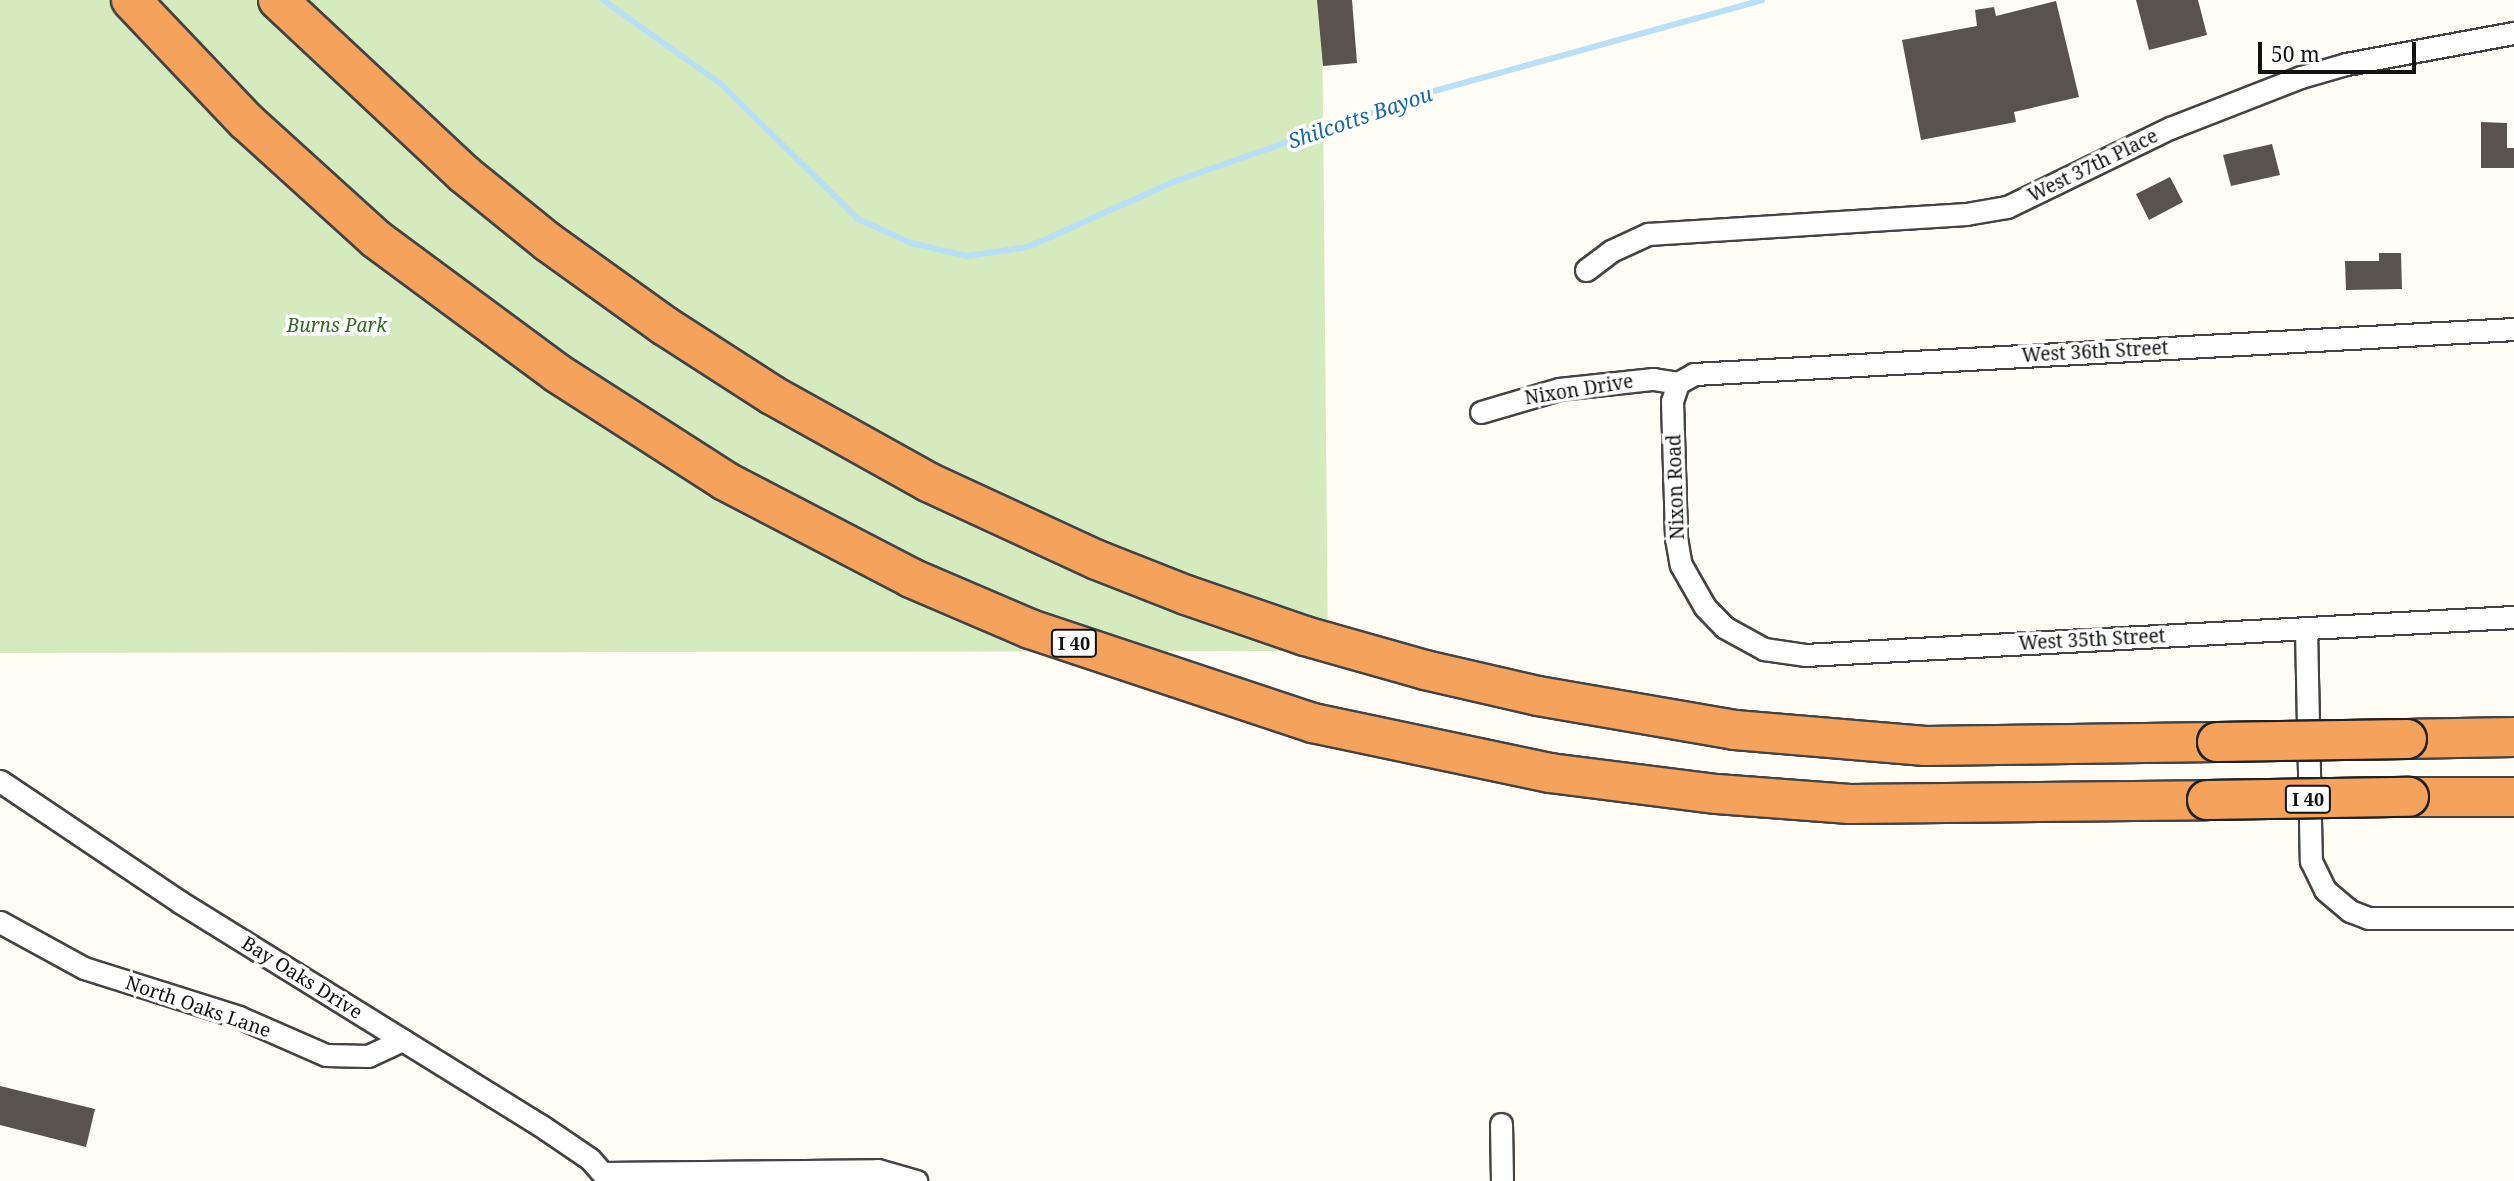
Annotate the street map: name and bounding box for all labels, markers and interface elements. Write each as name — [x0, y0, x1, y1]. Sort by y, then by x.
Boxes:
scale bar — [2262, 28, 2420, 72]
text: 50 m — [2271, 40, 2320, 68]
water label: Shilcotts Bayou — [1285, 81, 1435, 153]
street label: West 37th Place — [2024, 125, 2162, 207]
park label: Burns Park — [287, 315, 387, 337]
street label: West 36th Street — [2021, 337, 2169, 367]
street label: Nixon Drive — [1523, 370, 1635, 410]
street label: Nixon Road — [1663, 434, 1689, 540]
street label: West 35th Street — [2018, 625, 2166, 655]
road number: I 40 — [1050, 628, 1098, 658]
road number: I 40 — [2284, 784, 2332, 814]
street label: Bay Oaks Drive — [238, 932, 366, 1024]
street label: North Oaks Lane — [122, 971, 274, 1043]

